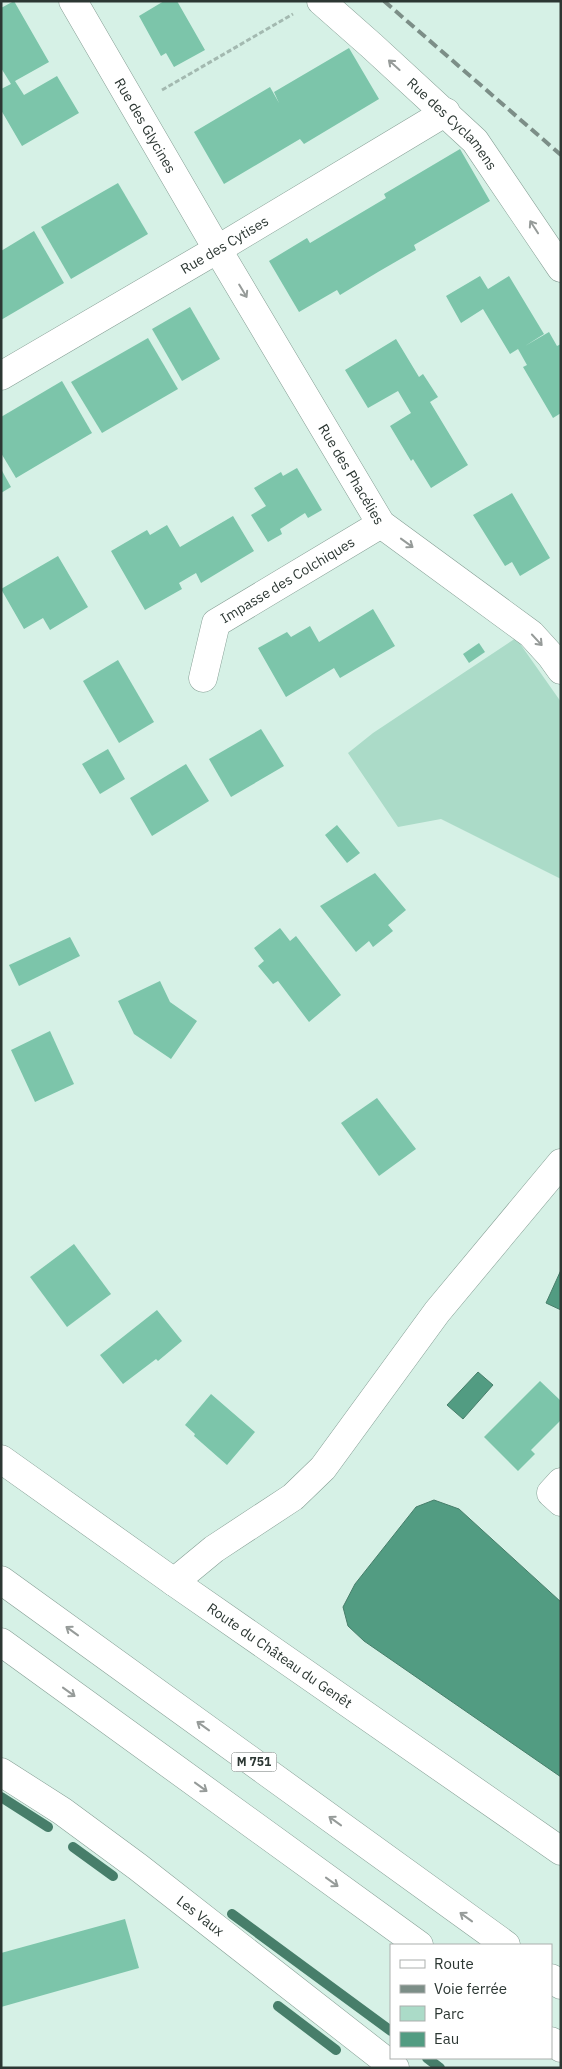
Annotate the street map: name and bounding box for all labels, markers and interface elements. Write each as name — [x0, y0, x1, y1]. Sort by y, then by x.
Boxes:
one-way arrow — [388, 60, 401, 71]
street label: Rue des Cyclamens — [403, 74, 501, 174]
street label: Rue des Glycines — [111, 75, 180, 177]
street label: Rue des Cytises — [177, 212, 272, 278]
one-way arrow — [529, 220, 540, 234]
one-way arrow — [238, 284, 248, 298]
street label: Rue des Phacélies — [314, 420, 388, 528]
street label: Impasse des Colchiques — [217, 533, 358, 627]
one-way arrow — [400, 537, 413, 548]
one-way arrow — [531, 634, 543, 647]
street label: Route du Château du Genêt — [204, 1599, 356, 1712]
one-way arrow — [65, 1626, 79, 1636]
one-way arrow — [62, 1686, 75, 1697]
one-way arrow — [196, 1721, 210, 1731]
road number: M 751 — [232, 1752, 276, 1771]
one-way arrow — [193, 1782, 207, 1792]
one-way arrow — [328, 1816, 342, 1826]
one-way arrow — [325, 1877, 339, 1887]
street label: Les Vaux — [173, 1892, 228, 1940]
one-way arrow — [460, 1912, 474, 1922]
legend — [390, 1944, 552, 2059]
text: Route — [434, 1954, 474, 1973]
text: Voie ferrée — [434, 1979, 507, 1998]
text: Parc — [434, 2004, 464, 2023]
text: Eau — [434, 2029, 459, 2048]

